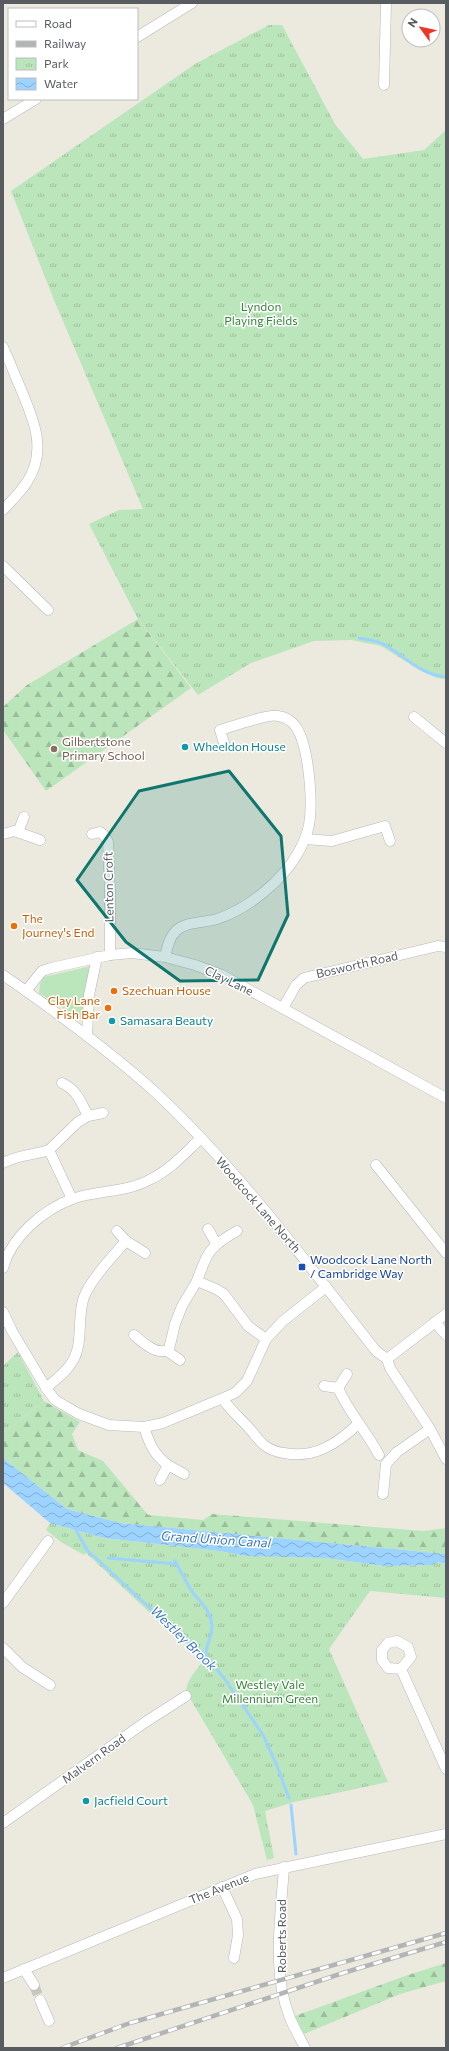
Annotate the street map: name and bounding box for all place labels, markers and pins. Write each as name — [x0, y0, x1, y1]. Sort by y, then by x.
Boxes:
place label: Gilbertstone Primary School — [62, 734, 145, 762]
place label: Wheeldon House — [193, 739, 286, 753]
marker: Wheeldon House — [180, 742, 190, 752]
marker: Gilbertstone Primary School — [49, 744, 59, 754]
place label: The Journey's End — [22, 911, 95, 940]
marker: The Journey's End — [9, 921, 19, 931]
place label: Szechuan House — [122, 983, 211, 997]
marker: Szechuan House — [109, 986, 119, 996]
place label: Clay Lane Fish Bar — [48, 993, 100, 1021]
marker: Clay Lane Fish Bar — [103, 1003, 113, 1013]
place label: Samasara Beauty — [120, 1013, 213, 1027]
marker: Samasara Beauty — [107, 1016, 117, 1026]
place label: Woodcock Lane North / Cambridge Way — [310, 1252, 432, 1280]
marker: Woodcock Lane North / Cambridge Way — [297, 1262, 307, 1272]
place label: Jacfield Court — [94, 1793, 168, 1808]
marker: Jacfield Court — [81, 1796, 91, 1806]

